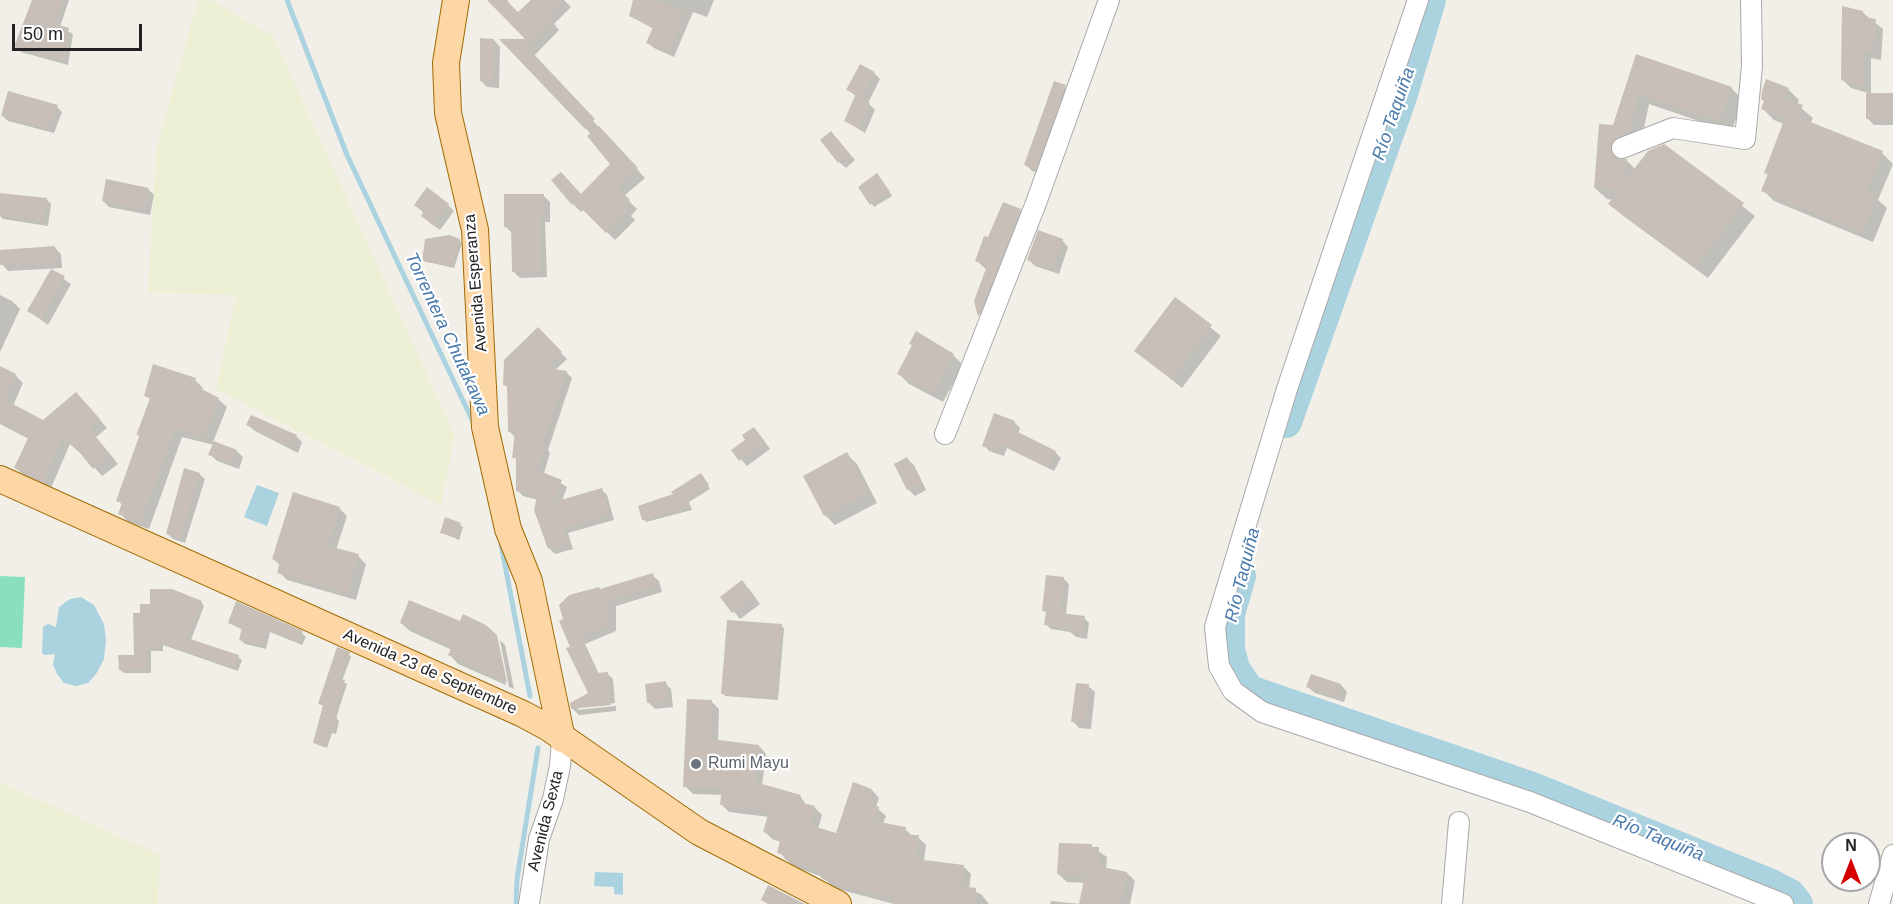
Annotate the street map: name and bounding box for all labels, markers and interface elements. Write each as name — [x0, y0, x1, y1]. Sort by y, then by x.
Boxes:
scale bar — [15, 12, 146, 50]
text: 50 m — [23, 24, 63, 44]
water label: Río Taquiña — [1368, 65, 1420, 163]
street label: Avenida Esperanza — [460, 213, 492, 353]
water label: Torrentera Chutakawa — [400, 249, 494, 419]
water label: Río Taquiña — [1221, 526, 1265, 624]
street label: Avenida 23 de Septiembre — [340, 625, 520, 719]
place label: Rumi Mayu — [708, 754, 789, 774]
marker: Rumi Mayu — [689, 757, 703, 771]
street label: Avenida Sexta — [524, 769, 568, 873]
water label: Río Taquiña — [1609, 810, 1707, 866]
north arrow — [1821, 832, 1881, 892]
text: N — [1845, 837, 1857, 854]

